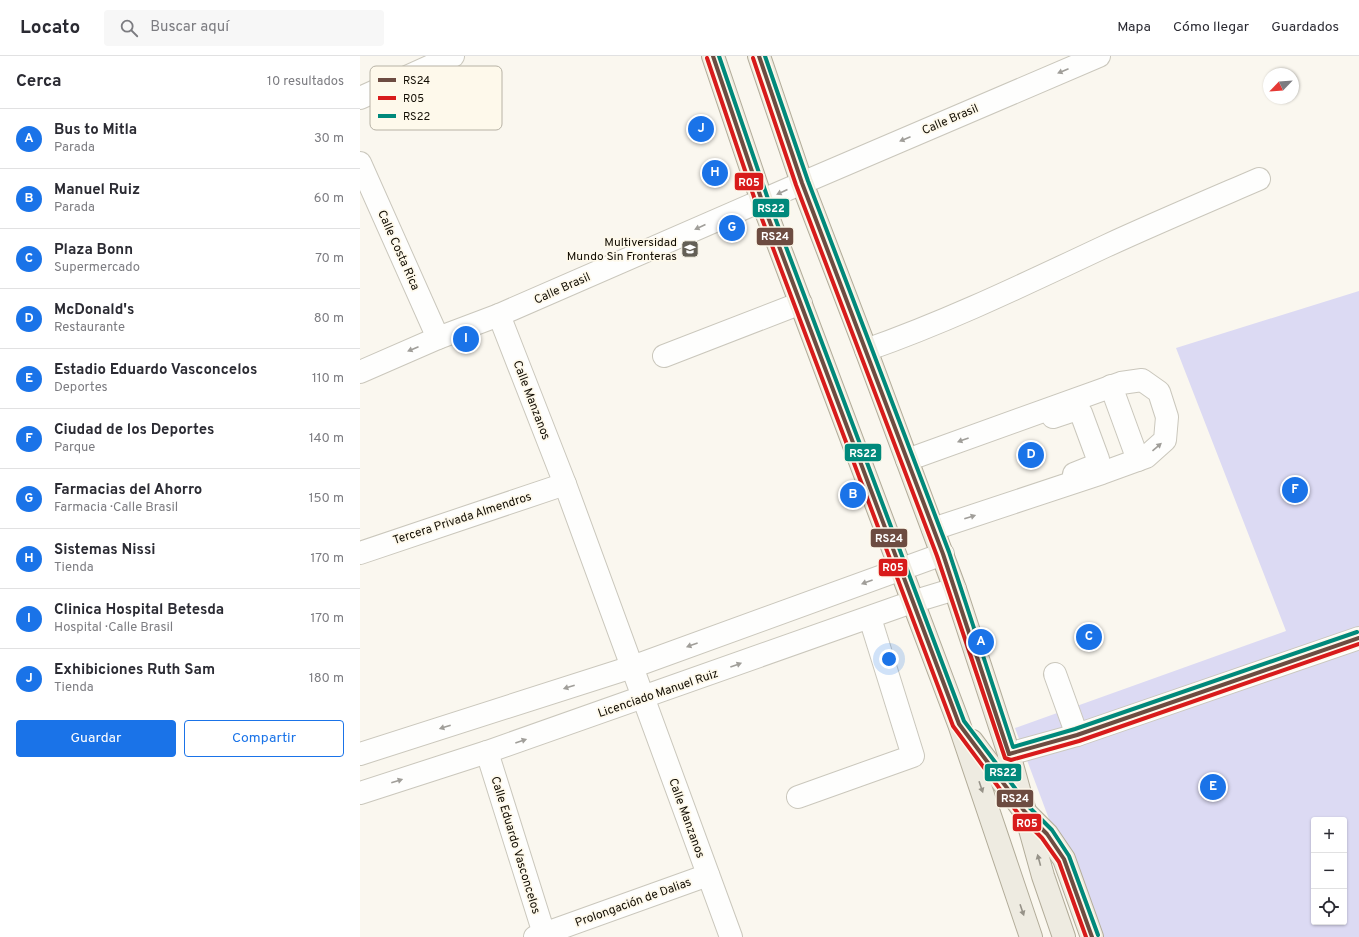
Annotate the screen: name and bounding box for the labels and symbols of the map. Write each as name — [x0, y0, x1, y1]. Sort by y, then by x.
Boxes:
legend — [370, 66, 502, 130]
one-way arrow — [1057, 68, 1069, 75]
north arrow — [1263, 68, 1299, 104]
text: RS24 — [403, 74, 430, 88]
text: R05 — [403, 92, 424, 106]
street label: Calle Brasil — [920, 101, 981, 139]
text: RS22 — [403, 110, 430, 124]
pin: J — [688, 114, 714, 144]
one-way arrow — [899, 136, 910, 142]
pin: H — [702, 158, 728, 188]
line badge: R05 — [734, 172, 764, 191]
text: R05 — [738, 176, 760, 190]
one-way arrow — [776, 189, 787, 195]
line badge: RS22 — [752, 198, 790, 218]
text: RS22 — [757, 202, 785, 216]
street label: Calle Costa Rica — [373, 208, 423, 293]
pin: G — [719, 213, 745, 243]
one-way arrow — [694, 225, 706, 231]
line badge: RS24 — [756, 227, 794, 246]
text: RS24 — [761, 230, 789, 244]
place label: Multiversidad Mundo Sin Fronteras — [567, 235, 677, 265]
school or university icon: Multiversidad Mundo Sin Fronteras — [680, 239, 700, 259]
street label: Calle Brasil — [532, 269, 593, 308]
pin: I — [453, 324, 479, 354]
one-way arrow — [407, 346, 419, 352]
street label: Calle Manzanos — [509, 358, 554, 442]
one-way arrow — [957, 437, 969, 443]
pin: D — [1018, 440, 1044, 470]
line badge: RS22 — [844, 443, 882, 462]
one-way arrow — [1152, 443, 1162, 452]
text: RS22 — [849, 447, 877, 461]
pin: F — [1282, 475, 1308, 505]
pin: B — [840, 480, 866, 510]
street label: Tercera Privada Almendros — [391, 489, 534, 549]
one-way arrow — [965, 513, 977, 519]
line badge: RS24 — [870, 528, 908, 548]
text: RS24 — [875, 532, 903, 546]
line badge: R05 — [878, 558, 908, 577]
text: R05 — [882, 561, 904, 575]
one-way arrow — [860, 579, 872, 585]
pin: C — [1076, 622, 1102, 652]
pin: A — [968, 627, 994, 657]
one-way arrow — [686, 643, 698, 649]
your location — [879, 649, 899, 669]
one-way arrow — [730, 662, 742, 668]
street label: Licenciado Manuel Ruiz — [596, 666, 721, 722]
one-way arrow — [563, 684, 575, 690]
one-way arrow — [439, 724, 451, 730]
one-way arrow — [515, 737, 527, 743]
line badge: RS22 — [984, 763, 1022, 782]
text: RS22 — [989, 766, 1017, 780]
pin: E — [1200, 772, 1226, 802]
street label: Calle Eduardo Vasconcelos — [486, 775, 544, 916]
street label: Calle Manzanos — [664, 776, 708, 860]
one-way arrow — [391, 778, 403, 784]
one-way arrow — [978, 782, 984, 794]
line badge: RS24 — [996, 789, 1034, 808]
text: RS24 — [1001, 792, 1029, 806]
line badge: R05 — [1012, 813, 1042, 832]
text: R05 — [1016, 817, 1038, 831]
one-way arrow — [1035, 854, 1041, 867]
street label: Prolongación de Dalias — [573, 874, 694, 931]
one-way arrow — [1020, 905, 1026, 917]

